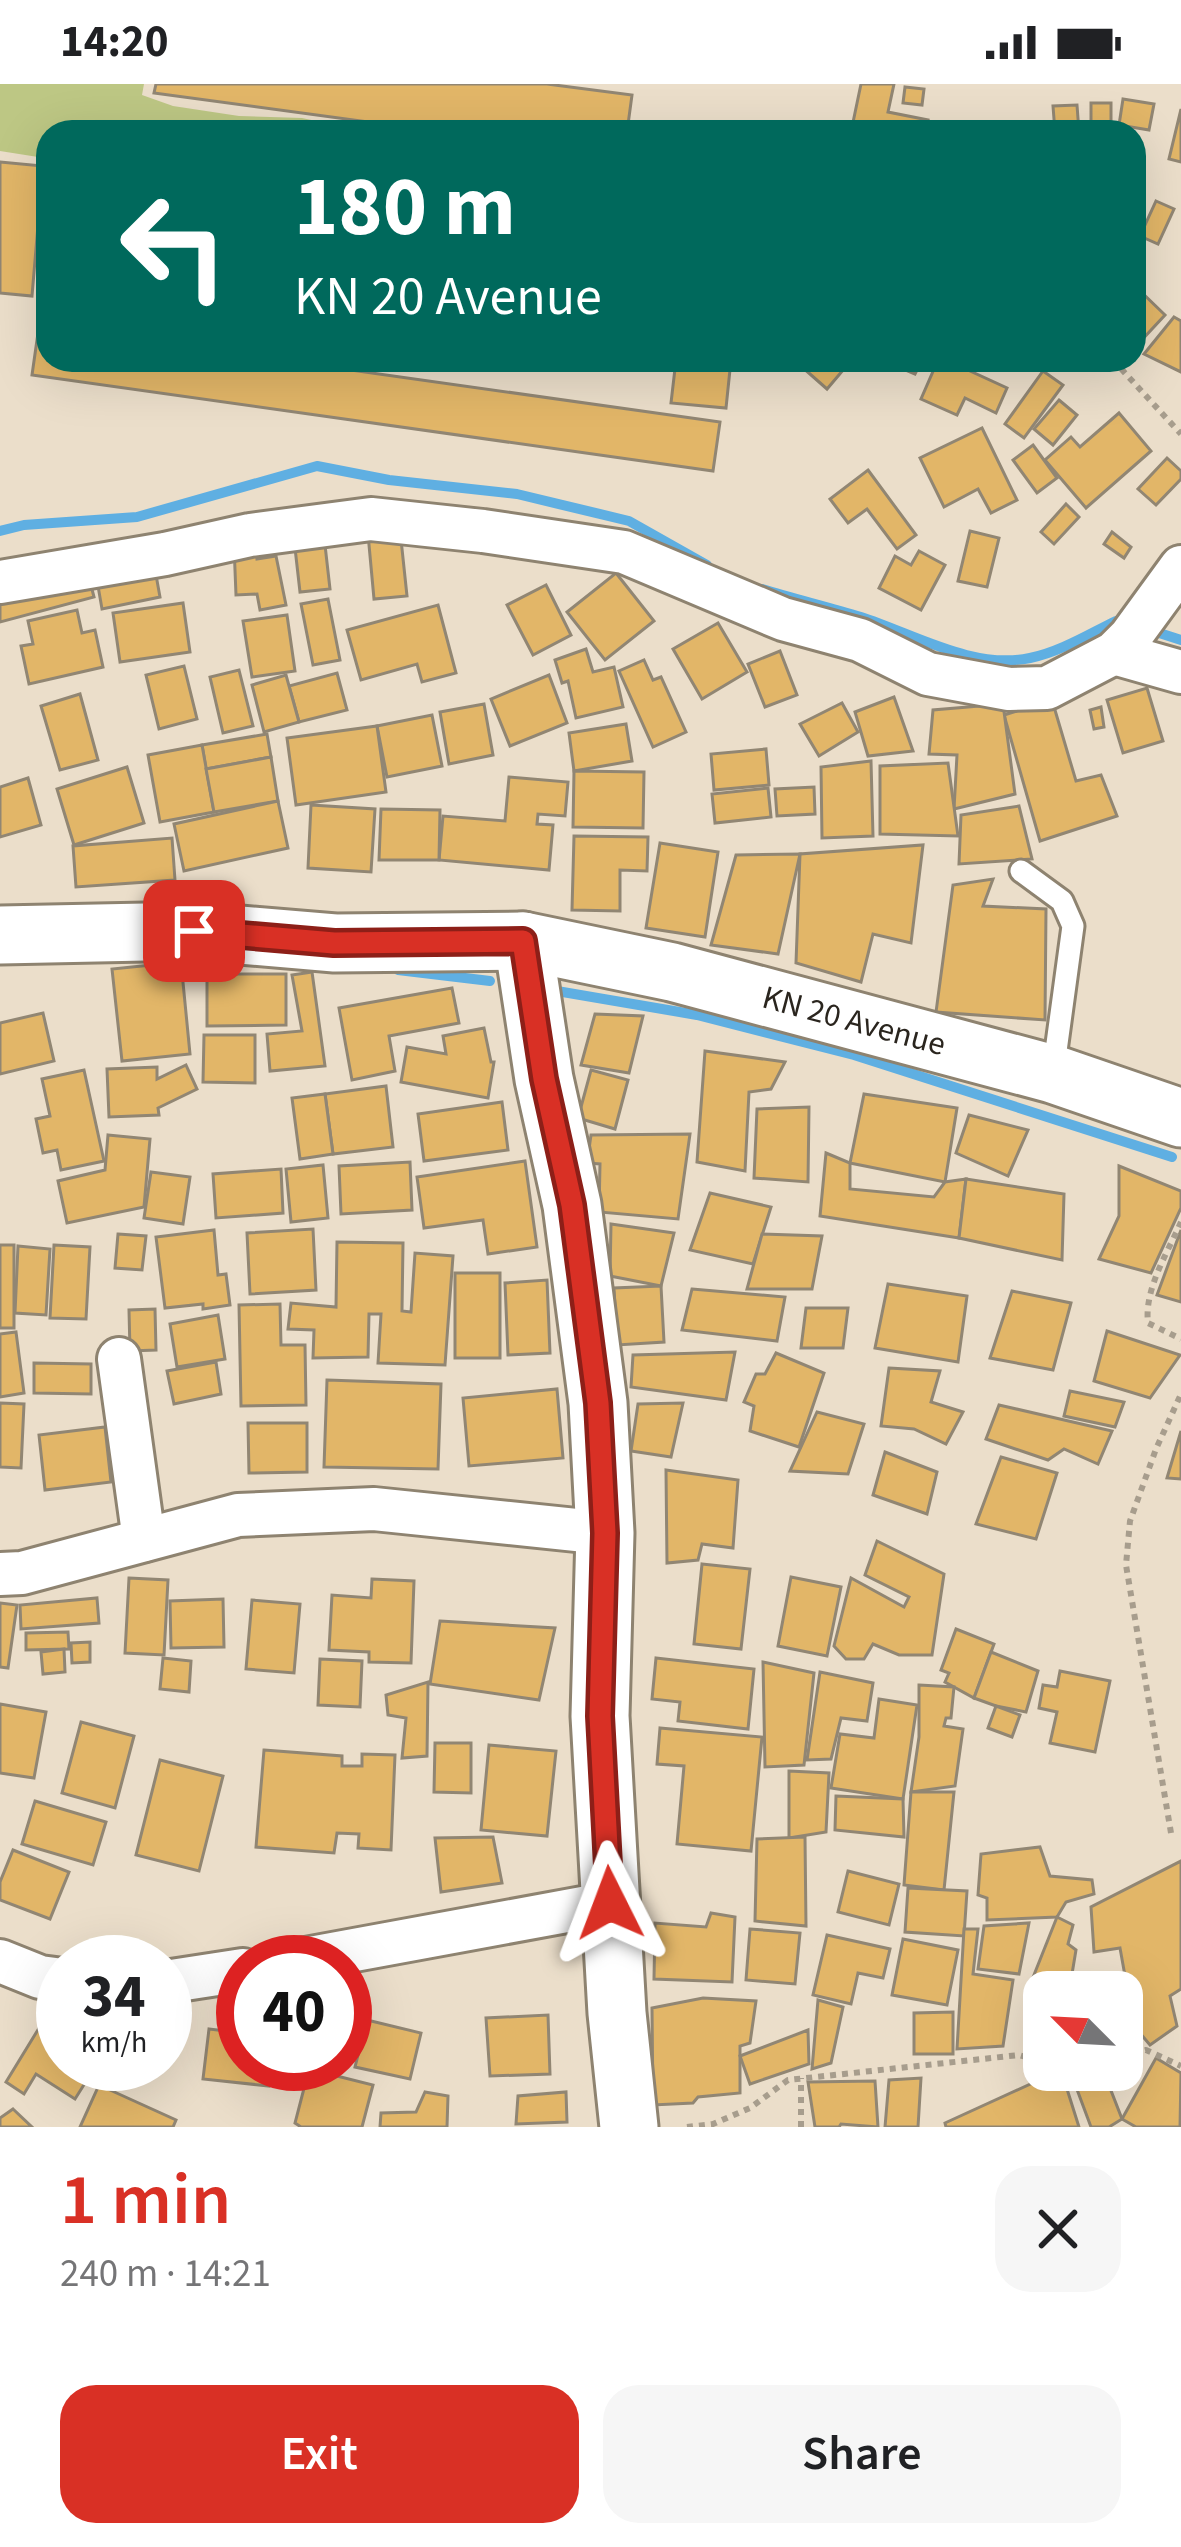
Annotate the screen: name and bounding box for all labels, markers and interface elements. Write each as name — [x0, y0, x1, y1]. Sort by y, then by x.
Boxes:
text: 14:20 — [60, 10, 169, 74]
text: 180 m — [294, 148, 516, 268]
icon: left — [96, 168, 252, 324]
text: KN 20 Avenue — [294, 259, 602, 336]
pin — [143, 880, 245, 982]
icon: arrive — [161, 898, 227, 964]
street label: KN 20 Avenue — [757, 974, 951, 1068]
position arrow — [547, 1840, 673, 1966]
speed limit sign: 40 — [216, 1935, 372, 2091]
text: 34 — [82, 1955, 146, 2040]
north arrow — [1023, 1971, 1143, 2091]
map controls — [1023, 1971, 1143, 2091]
text: km/h — [81, 2021, 147, 2064]
text: 1 min — [60, 2149, 231, 2252]
button: close — [995, 2166, 1121, 2292]
text: 240 m · 14:21 — [60, 2246, 271, 2302]
button: Exit — [60, 2385, 579, 2523]
button: Share — [603, 2385, 1121, 2523]

